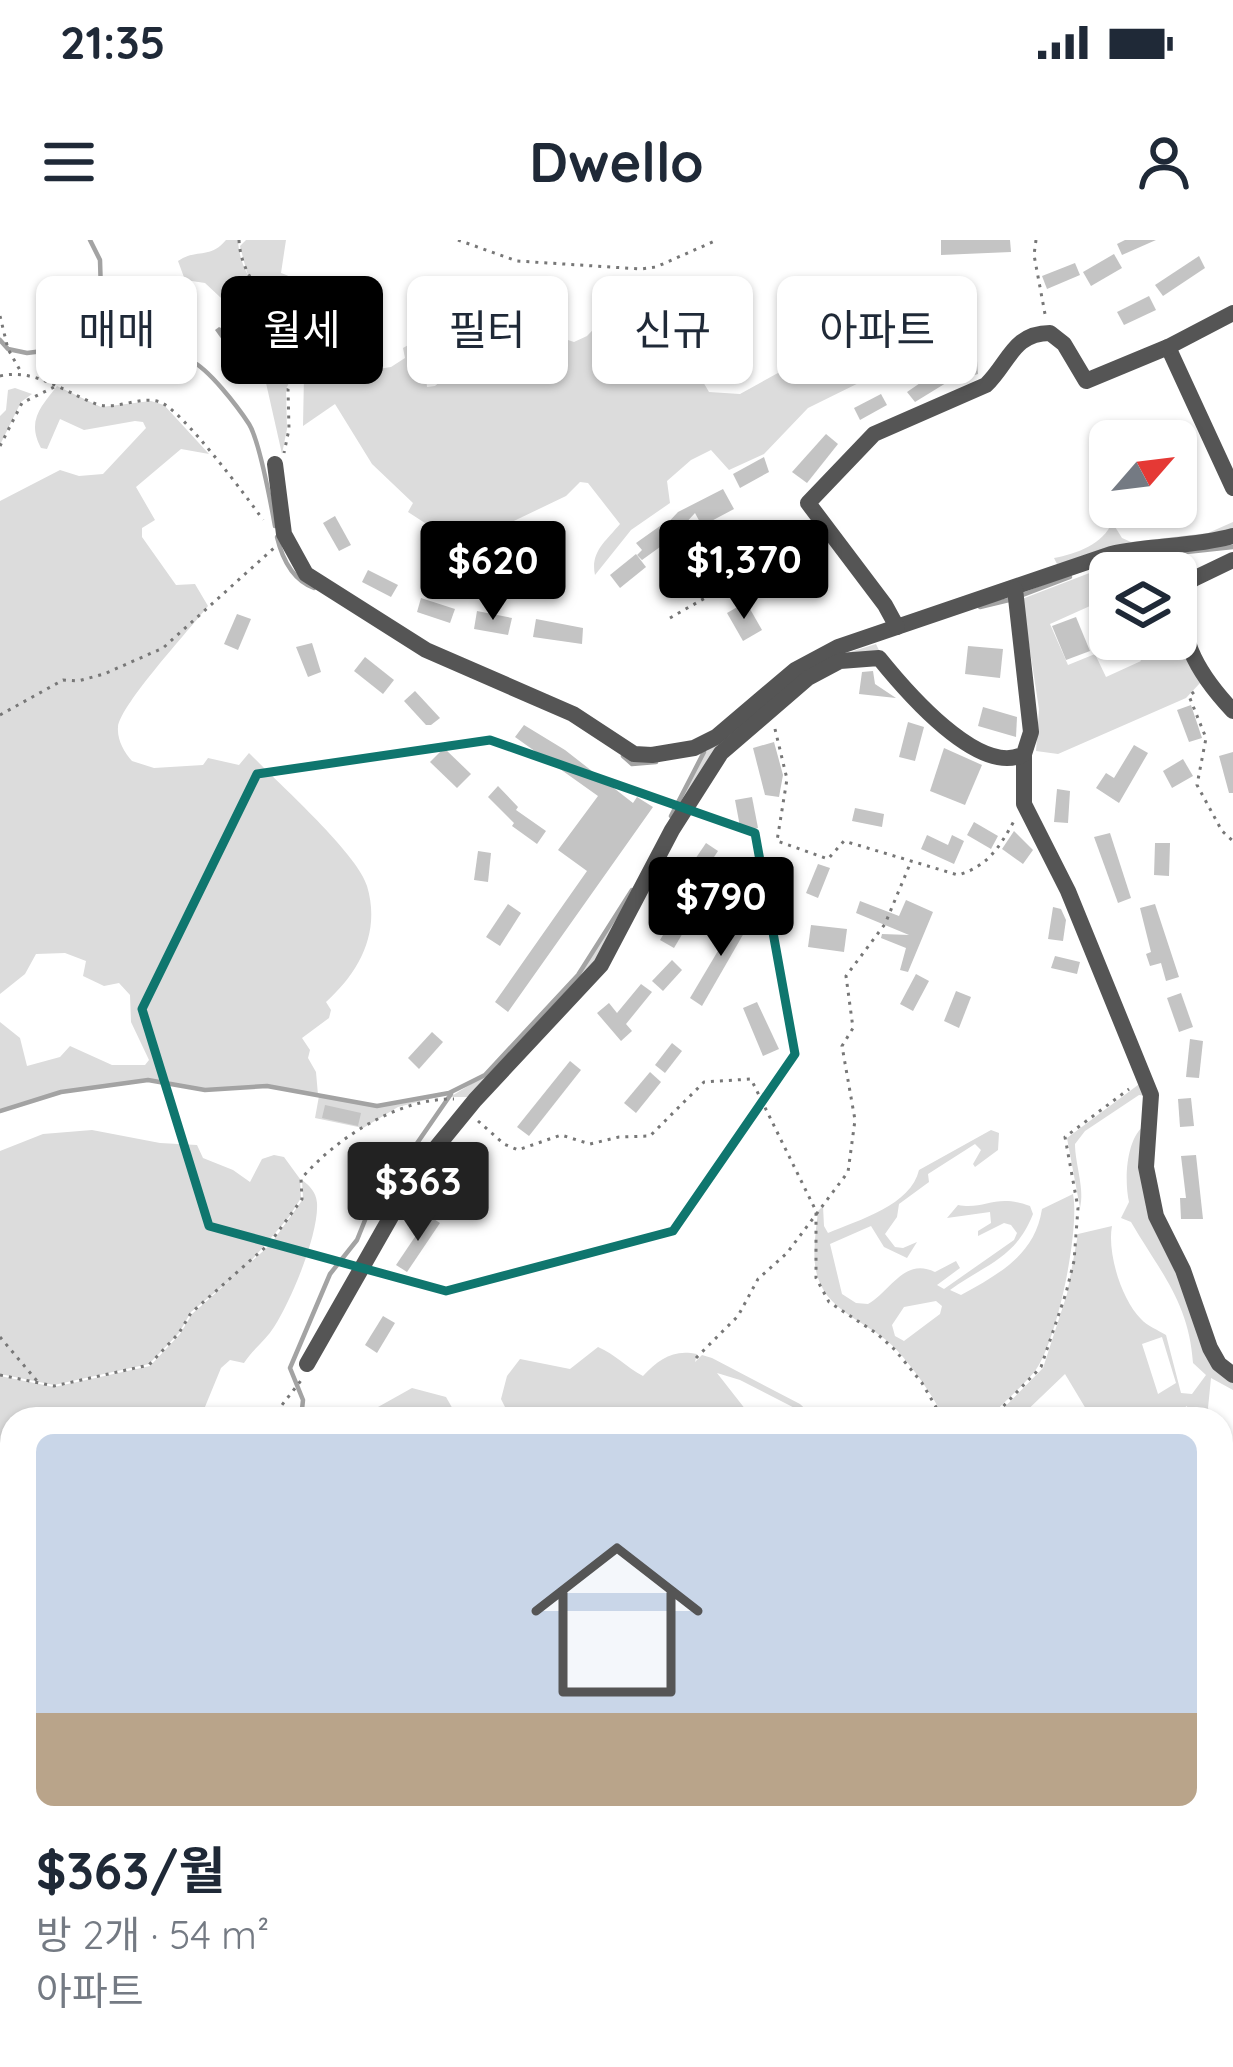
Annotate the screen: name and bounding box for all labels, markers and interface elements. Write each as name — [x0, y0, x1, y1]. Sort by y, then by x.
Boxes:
text: 21:35 — [60, 14, 165, 70]
text: Dwello — [529, 128, 704, 196]
icon: menu — [36, 129, 102, 195]
icon: person — [1131, 129, 1197, 195]
chip: 매매 — [36, 276, 197, 384]
chip: 월세 — [221, 276, 383, 384]
chip: 필터 — [407, 276, 568, 384]
chip: 신규 — [592, 276, 753, 384]
chip: 아파트 — [777, 276, 977, 384]
north arrow — [1089, 420, 1197, 528]
map controls — [1089, 420, 1197, 660]
pin: $1,370 — [646, 520, 842, 622]
pin: $620 — [422, 521, 564, 623]
text: $1,370 — [686, 534, 802, 583]
text: $620 — [448, 535, 539, 584]
button: layers — [1089, 552, 1197, 660]
pin: $790 — [650, 857, 792, 959]
text: $790 — [676, 871, 766, 920]
pin: $363 — [347, 1142, 489, 1244]
text: $363 — [375, 1156, 461, 1205]
icon: home — [509, 1512, 725, 1728]
text: $363/월 — [36, 1838, 225, 1902]
text: 방 2개 · 54 m² — [36, 1910, 269, 1959]
text: 아파트 — [36, 1966, 144, 2015]

